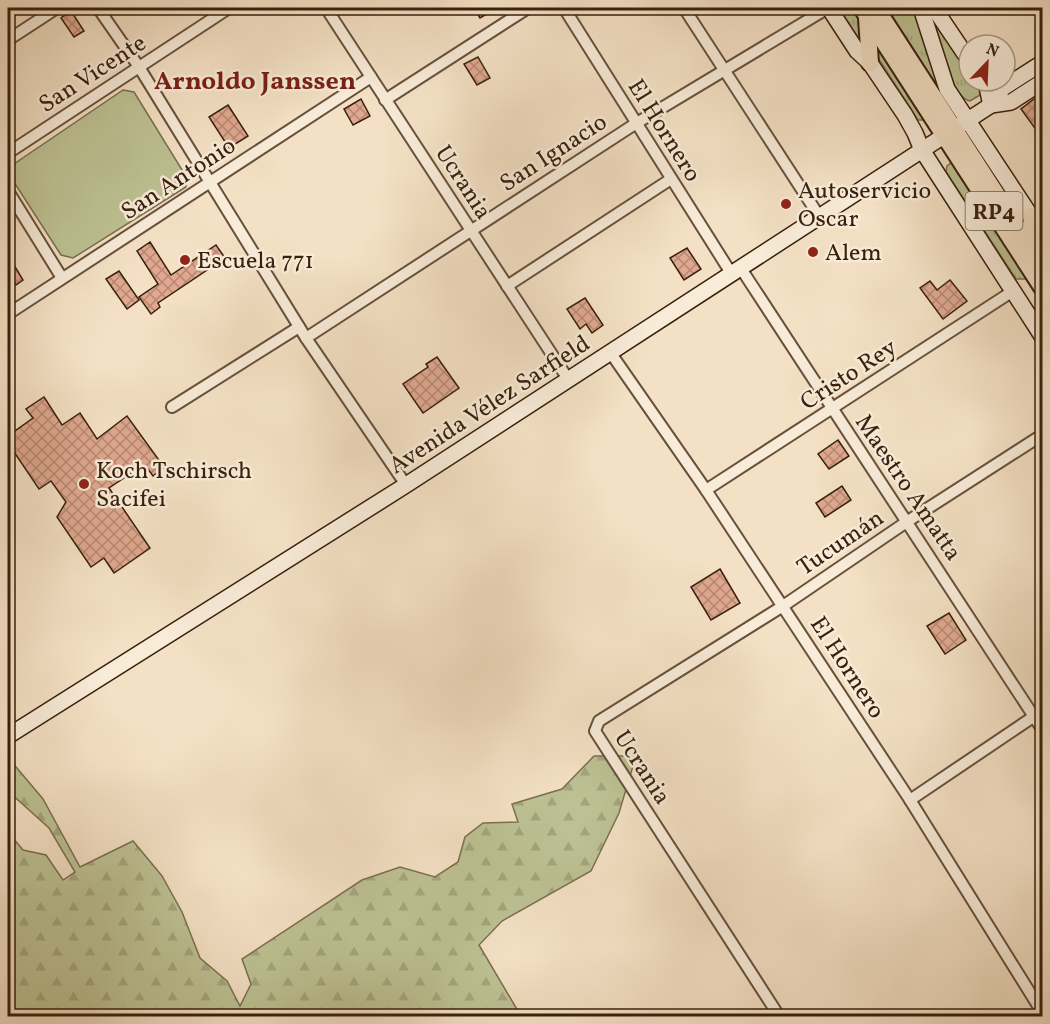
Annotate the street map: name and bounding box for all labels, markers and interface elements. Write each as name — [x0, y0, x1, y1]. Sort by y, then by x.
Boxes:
street label: San Vicente — [33, 27, 154, 122]
north arrow — [957, 33, 1017, 93]
text: N — [982, 39, 1002, 64]
district label: Arnoldo Janssen — [154, 64, 356, 100]
street label: El Hornero — [618, 73, 708, 189]
street label: San Ignacio — [494, 106, 615, 201]
street label: San Antonio — [115, 130, 243, 230]
street label: Ucrania — [426, 139, 499, 227]
place label: Autoservicio Oscar — [798, 175, 931, 237]
road number: RP4 — [966, 192, 1022, 230]
marker: Autoservicio Oscar — [779, 197, 793, 211]
place label: Alem — [825, 237, 882, 271]
place label: Escuela 771 — [197, 245, 314, 279]
marker: Alem — [806, 245, 820, 259]
marker: Escuela 771 — [178, 253, 192, 267]
street label: Avenida Vélez Sarfield — [383, 328, 597, 484]
street label: Cristo Rey — [794, 332, 904, 420]
street label: Maestro Amatta — [846, 408, 969, 568]
place label: Koch Tschirsch Sacifei — [96, 455, 252, 517]
marker: Koch Tschirsch Sacifei — [77, 477, 91, 491]
street label: Tucumán — [791, 502, 891, 585]
street label: El Hornero — [801, 610, 892, 726]
street label: Ucrania — [605, 724, 678, 812]

